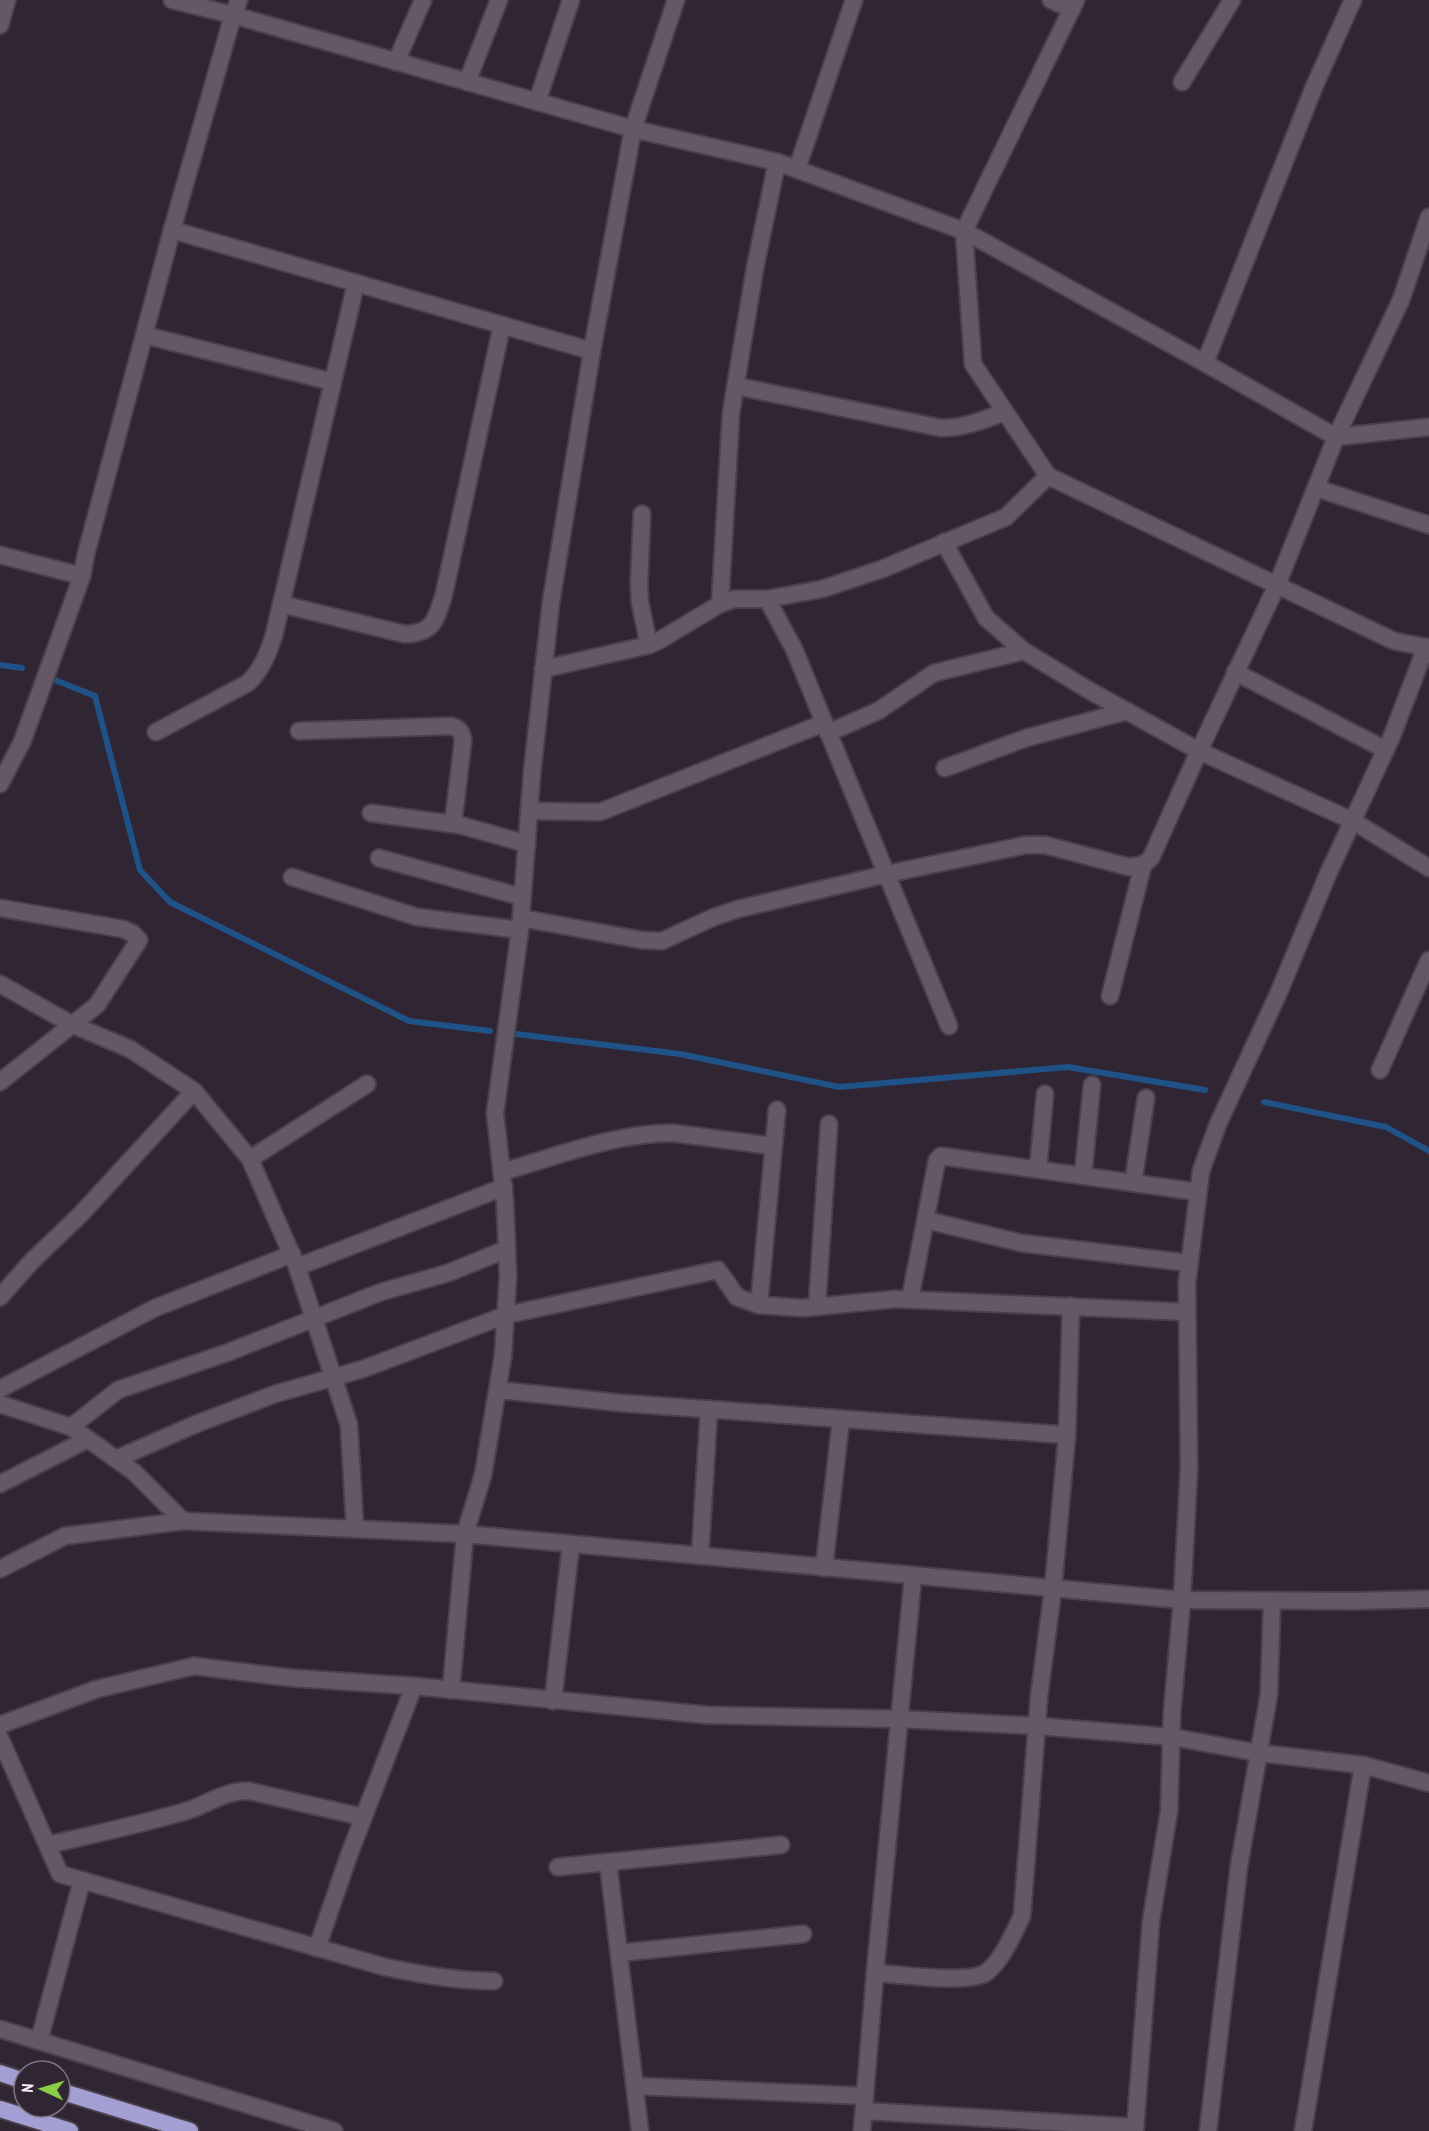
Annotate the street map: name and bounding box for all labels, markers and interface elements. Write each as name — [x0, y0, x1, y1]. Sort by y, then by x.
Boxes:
north arrow — [12, 2059, 72, 2119]
text: N — [17, 2083, 37, 2093]

